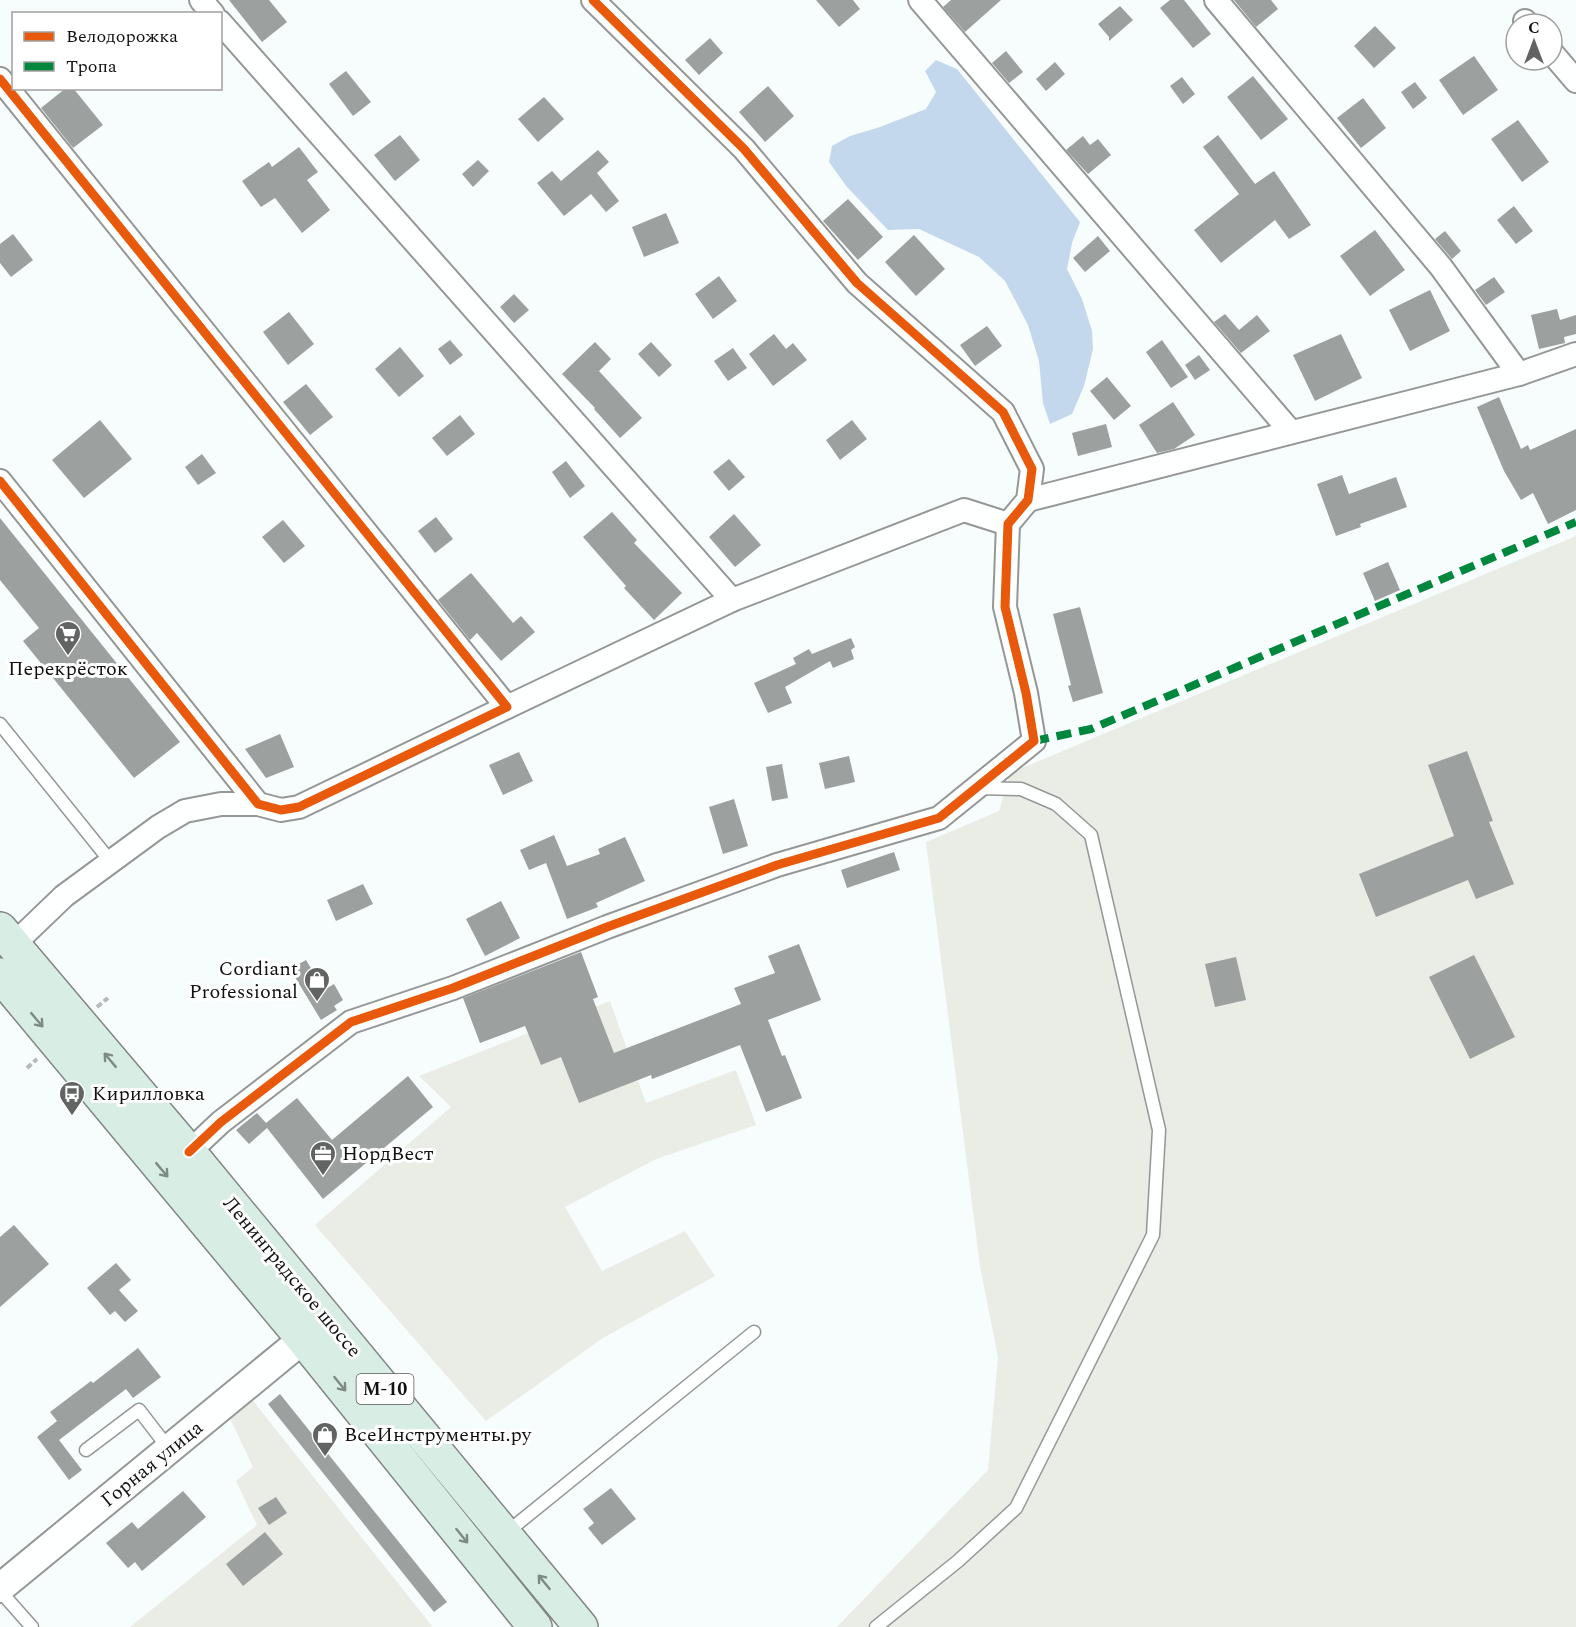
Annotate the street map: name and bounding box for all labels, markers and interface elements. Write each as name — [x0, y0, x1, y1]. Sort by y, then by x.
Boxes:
legend — [12, 12, 222, 90]
north arrow — [1504, 12, 1564, 72]
text: С — [1528, 16, 1540, 40]
text: Велодорожка — [66, 23, 178, 50]
text: Тропа — [66, 53, 117, 80]
supermarket icon: Перекрёсток — [53, 619, 83, 657]
place label: Перекрёсток — [8, 654, 128, 684]
place label: Cordiant Professional — [189, 954, 298, 1007]
shop icon: Cordiant Professional — [302, 965, 332, 1003]
one-way arrow — [31, 1012, 44, 1028]
one-way arrow — [103, 1053, 117, 1068]
bus stop icon: Кирилловка — [57, 1079, 87, 1117]
place label: Кирилловка — [92, 1079, 205, 1109]
office icon: НордВест — [308, 1139, 338, 1177]
place label: НордВест — [342, 1139, 434, 1169]
one-way arrow — [155, 1162, 169, 1177]
street label: Ленинградское шоссе — [215, 1190, 369, 1364]
road number: М-10 — [356, 1374, 414, 1404]
one-way arrow — [333, 1376, 346, 1392]
street label: Горная улица — [94, 1413, 210, 1515]
shop icon: ВсеИнструменты.ру — [310, 1420, 340, 1458]
place label: ВсеИнструменты.ру — [344, 1420, 533, 1450]
one-way arrow — [455, 1528, 468, 1544]
one-way arrow — [538, 1574, 551, 1590]

